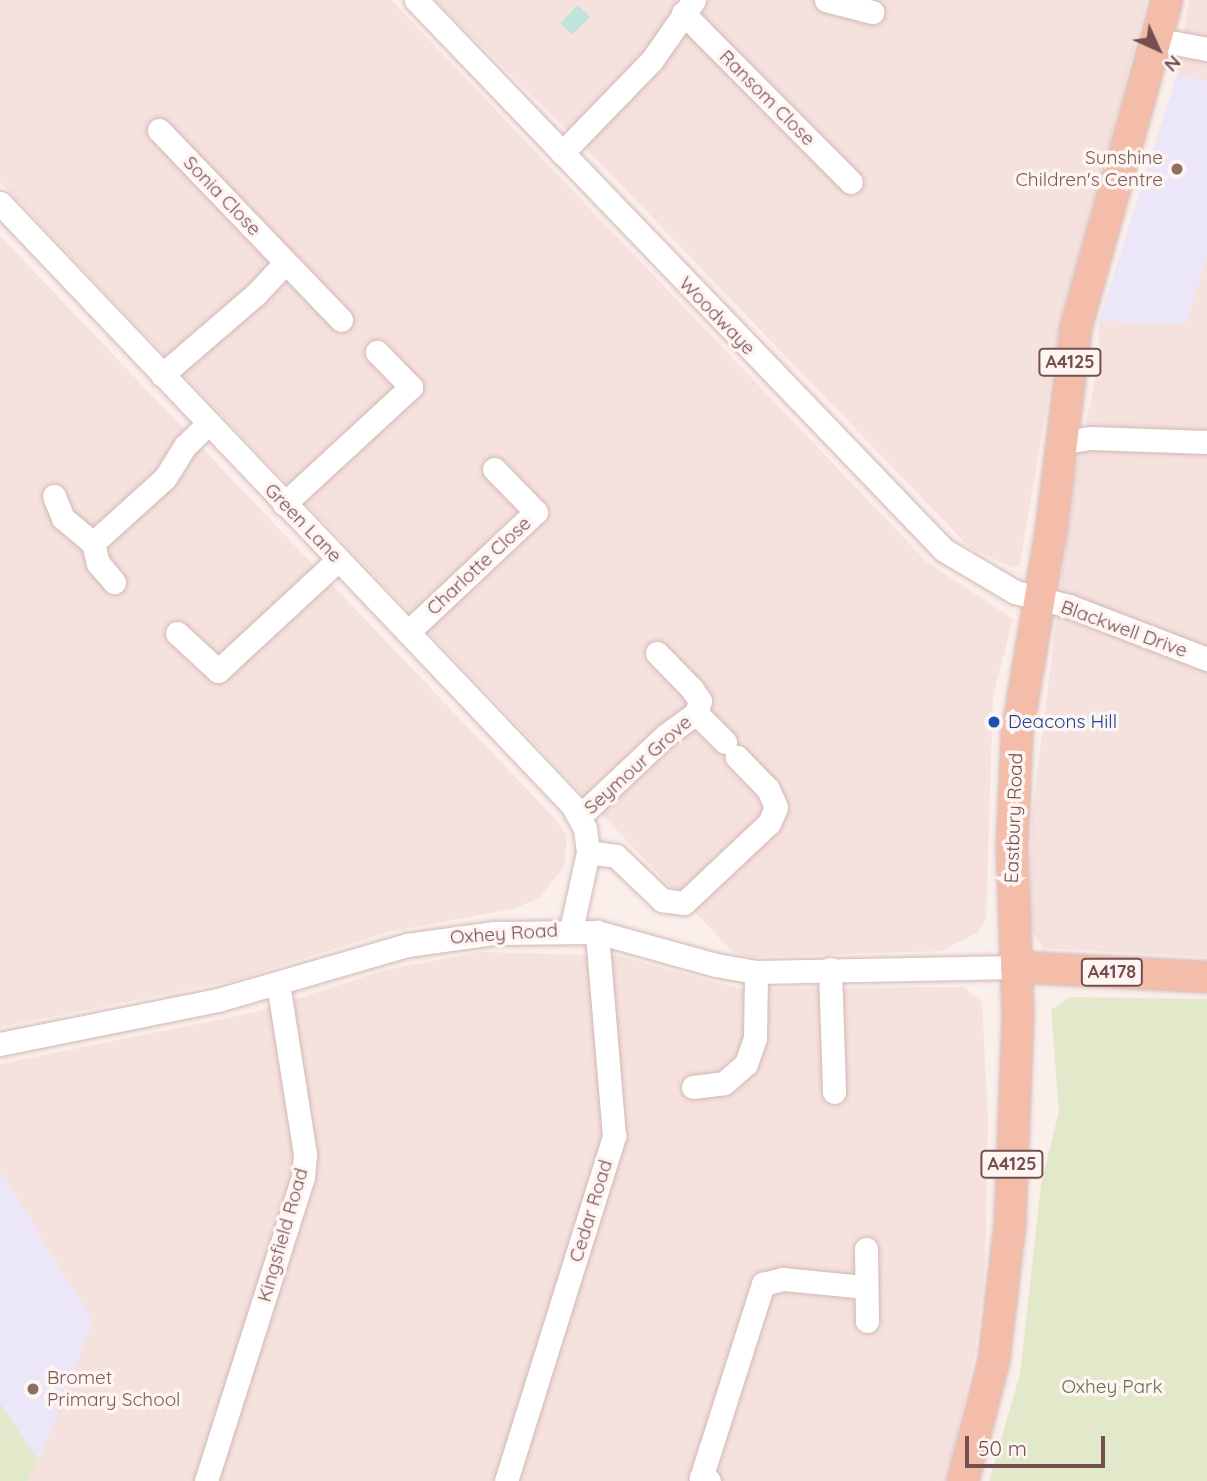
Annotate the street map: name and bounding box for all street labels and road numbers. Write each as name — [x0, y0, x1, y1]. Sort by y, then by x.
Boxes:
street label: Ransom Close — [714, 45, 820, 151]
street label: Sonia Close — [179, 152, 265, 240]
street label: Woodwaye — [674, 272, 760, 360]
road number: A4125 — [1037, 348, 1103, 376]
street label: Green Lane — [260, 479, 346, 567]
street label: Charlotte Close — [422, 512, 536, 620]
street label: Blackwell Drive — [1058, 596, 1190, 662]
street label: Seymour Grove — [580, 711, 696, 819]
street label: Eastbury Road — [1000, 752, 1028, 884]
street label: Oxhey Road — [449, 919, 559, 949]
road number: A4178 — [1080, 958, 1144, 987]
road number: A4125 — [979, 1149, 1045, 1178]
street label: Cedar Road — [565, 1157, 617, 1265]
street label: Kingsfield Road — [253, 1165, 313, 1305]

